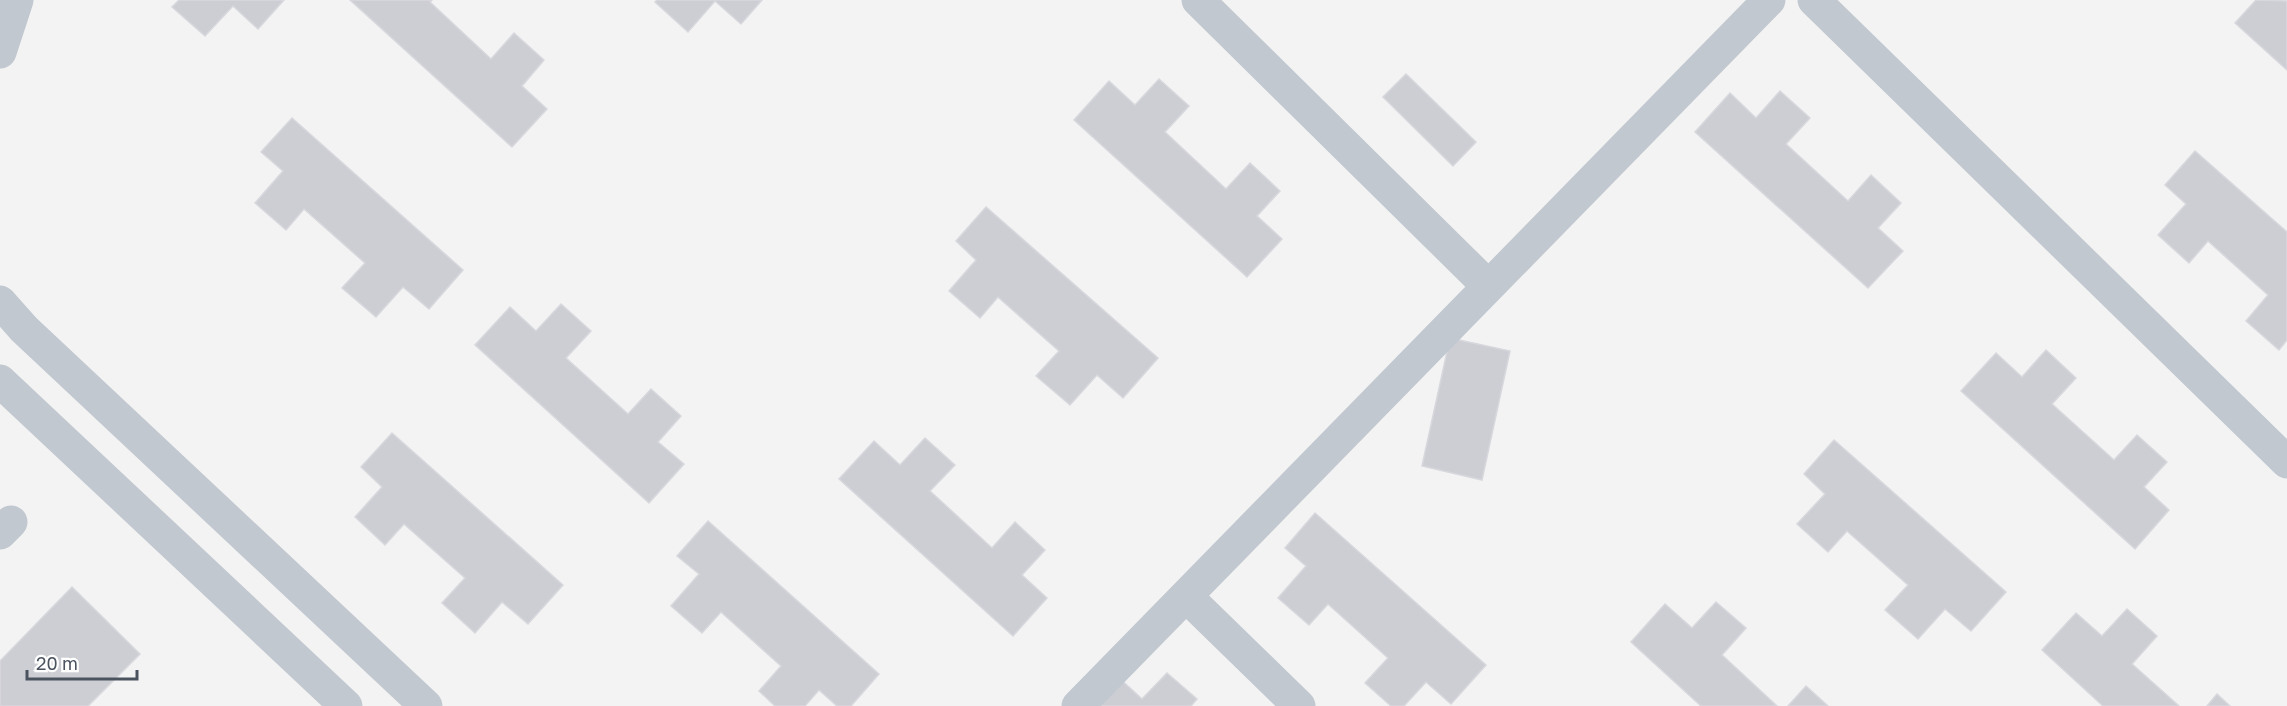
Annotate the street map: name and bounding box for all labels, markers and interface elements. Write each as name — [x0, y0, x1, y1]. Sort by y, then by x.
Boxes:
scale bar — [27, 643, 136, 681]
text: 20 m — [36, 652, 78, 674]

